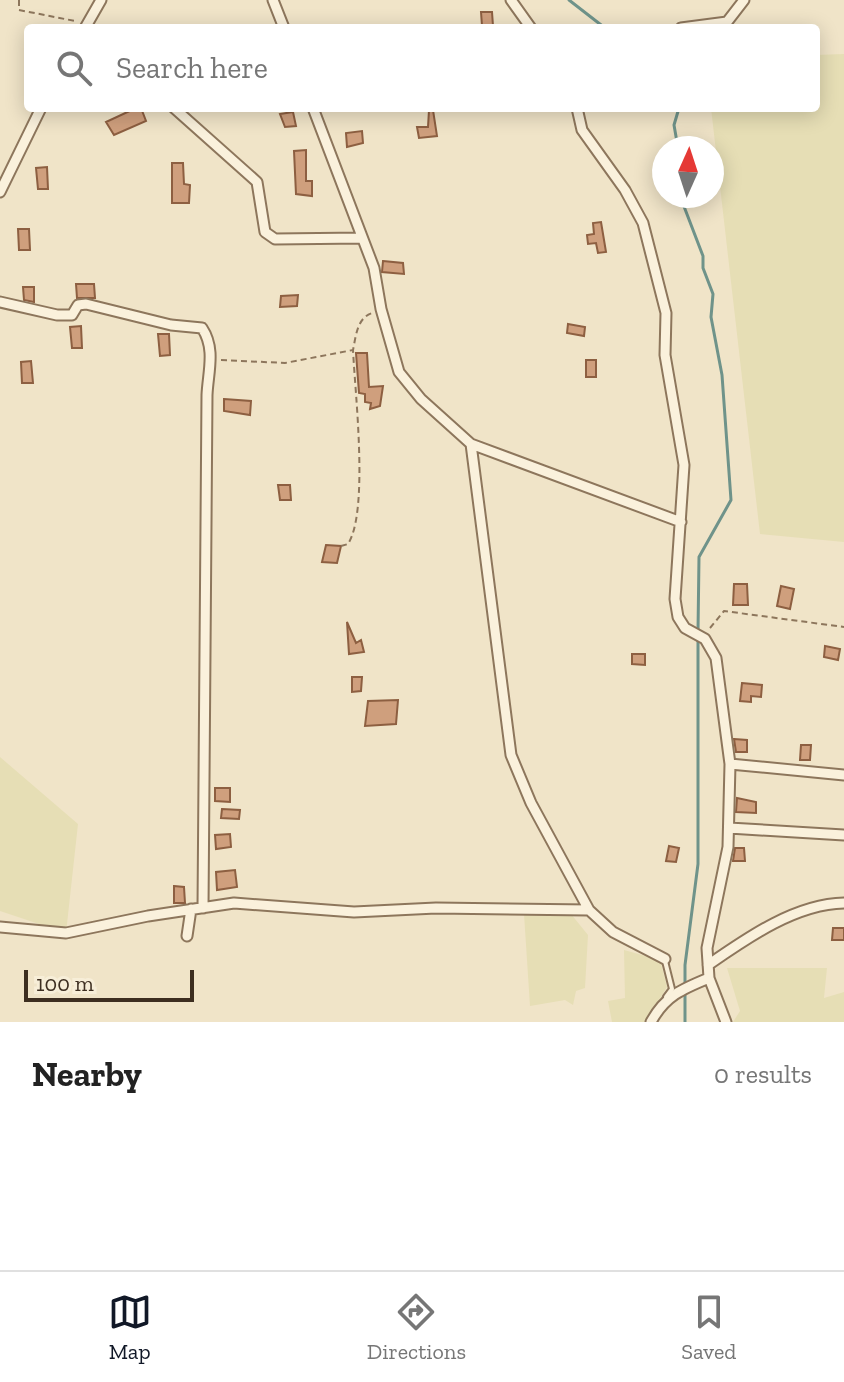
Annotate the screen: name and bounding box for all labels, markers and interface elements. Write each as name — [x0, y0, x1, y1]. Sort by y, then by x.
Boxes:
search box — [24, 24, 820, 112]
icon: search — [52, 46, 96, 90]
text: Search here — [116, 50, 268, 86]
north arrow — [652, 136, 724, 208]
scale bar — [24, 966, 194, 1002]
text: 100 m — [36, 970, 94, 997]
text: Nearby — [32, 1054, 142, 1095]
text: 0 results — [714, 1058, 812, 1090]
tab: Map — [108, 1290, 152, 1365]
tab: Directions — [367, 1290, 466, 1365]
tab: Saved — [681, 1290, 736, 1365]

